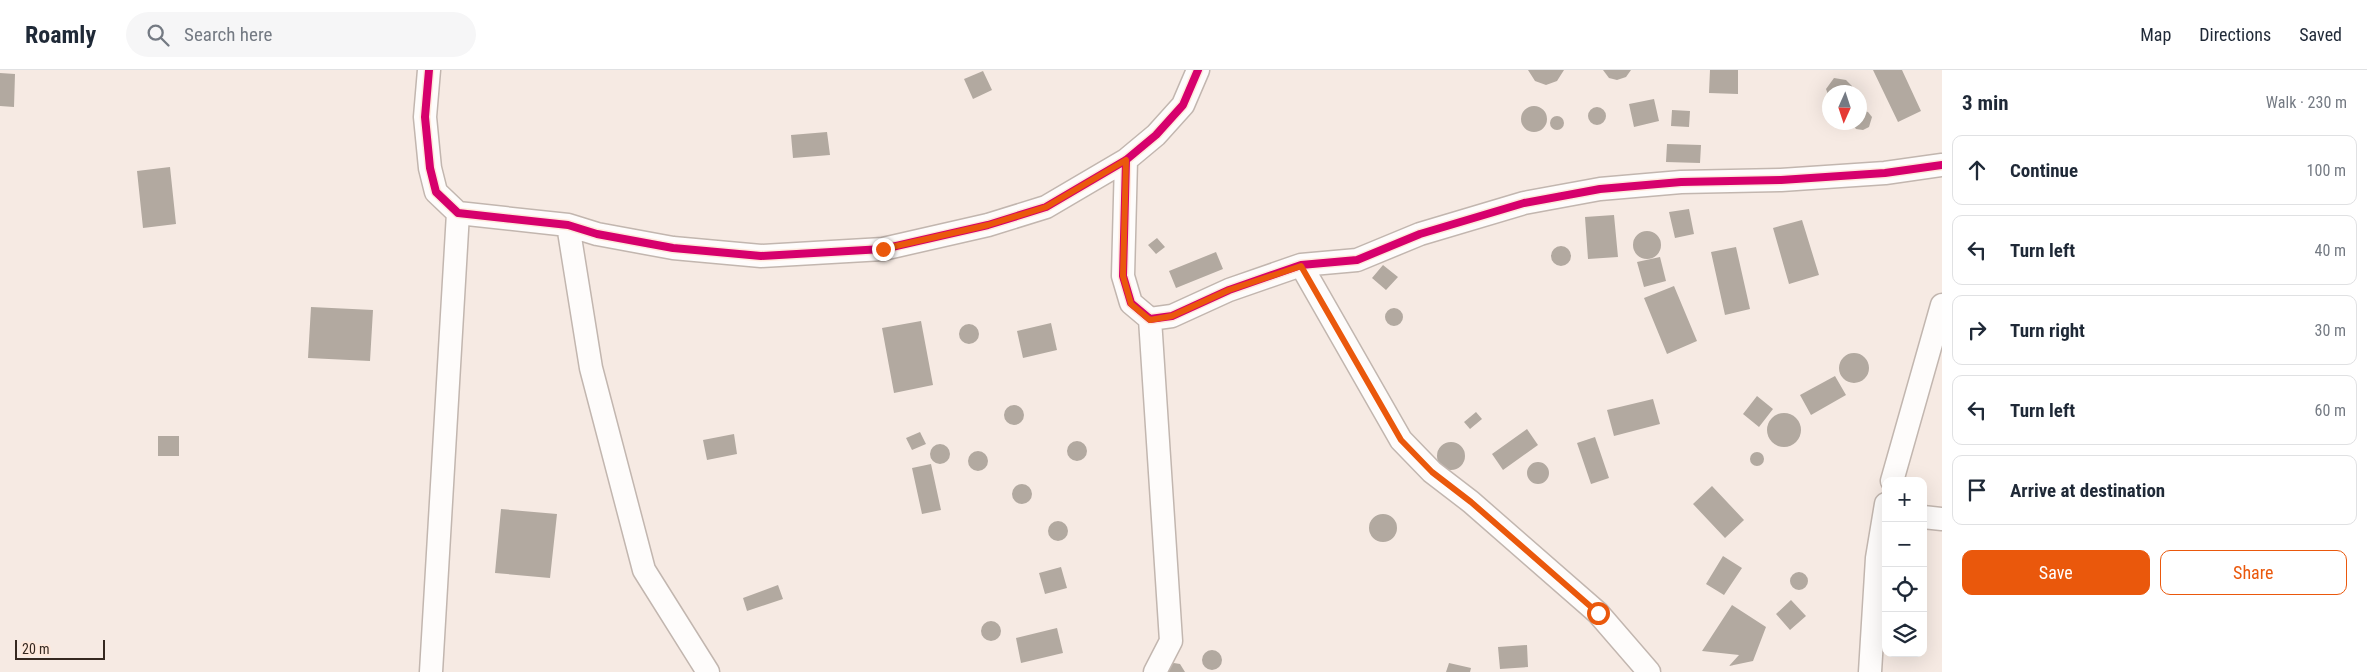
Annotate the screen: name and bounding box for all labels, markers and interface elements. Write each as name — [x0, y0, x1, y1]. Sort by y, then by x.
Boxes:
search box — [126, 12, 476, 57]
text: Roamly — [25, 21, 96, 49]
icon: search — [144, 21, 172, 49]
text: Search here — [184, 23, 272, 46]
text: Map — [2140, 24, 2171, 45]
text: Directions — [2199, 24, 2271, 45]
text: Saved — [2299, 24, 2342, 45]
north arrow — [1822, 85, 1867, 130]
text: 3 min — [1962, 91, 2009, 115]
text: Walk · 230 m — [2266, 93, 2347, 112]
icon: ahead — [1963, 156, 1991, 184]
text: Continue — [2010, 159, 2078, 182]
text: 100 m — [2307, 161, 2346, 180]
icon: left — [1963, 236, 1991, 264]
route end — [872, 238, 895, 261]
text: Turn left — [2010, 239, 2075, 262]
text: 40 m — [2314, 241, 2346, 260]
icon: right — [1963, 316, 1991, 344]
text: Turn right — [2010, 319, 2085, 342]
text: 30 m — [2314, 321, 2346, 340]
icon: left — [1963, 396, 1991, 424]
text: Turn left — [2010, 399, 2075, 422]
text: 60 m — [2314, 401, 2346, 420]
icon: arrive — [1963, 476, 1991, 504]
map controls — [1882, 477, 1927, 657]
button: + — [1882, 477, 1927, 522]
text: Arrive at destination — [2010, 479, 2165, 502]
button: − — [1882, 522, 1927, 567]
button: Save — [1962, 550, 2150, 595]
button: Share — [2160, 550, 2347, 595]
button: locate — [1882, 567, 1927, 612]
route start — [1587, 602, 1610, 625]
button: layers — [1882, 612, 1927, 657]
scale bar — [15, 637, 105, 660]
text: 20 m — [22, 641, 50, 657]

